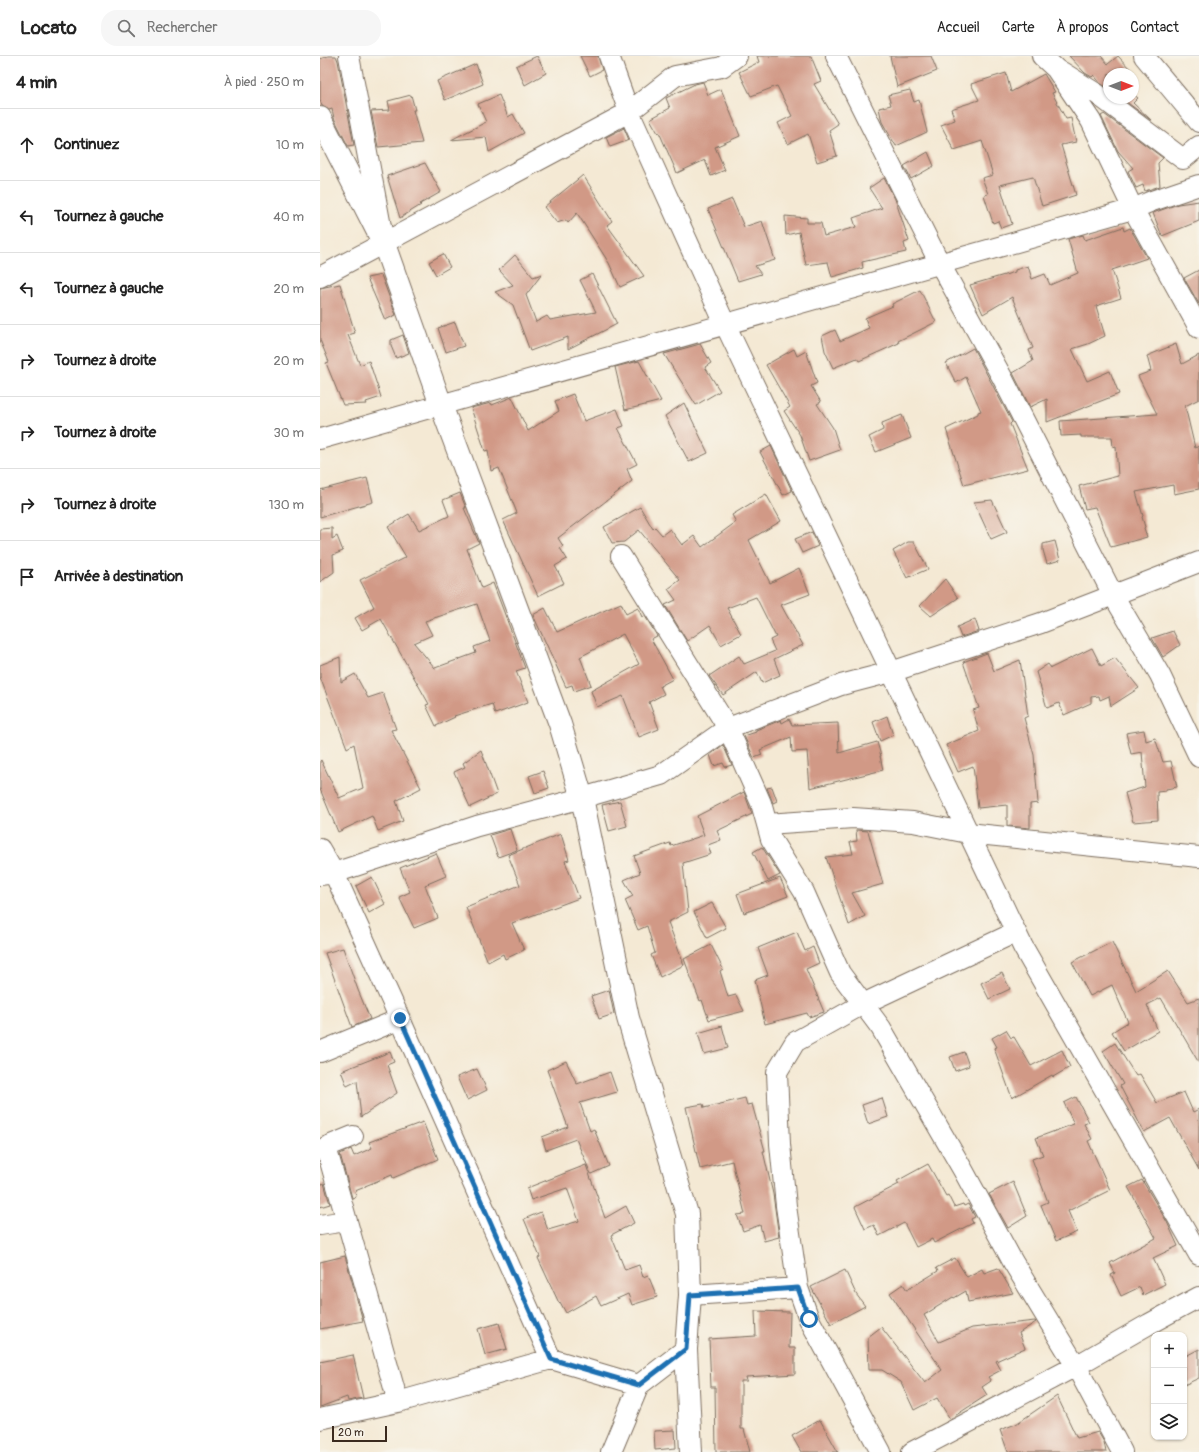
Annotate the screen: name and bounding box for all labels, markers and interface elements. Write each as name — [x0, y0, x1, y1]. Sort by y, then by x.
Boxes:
search box — [101, 10, 381, 46]
text: Locato — [20, 16, 77, 40]
icon: search — [115, 17, 137, 39]
text: Rechercher — [147, 18, 218, 37]
text: Accueil — [937, 19, 980, 36]
text: Carte — [1002, 19, 1034, 36]
text: À propos — [1056, 19, 1108, 36]
text: Contact — [1130, 19, 1179, 36]
north arrow — [1103, 68, 1139, 104]
text: 4 min — [16, 72, 57, 93]
text: À pied · 250 m — [224, 74, 304, 90]
icon: ahead — [16, 134, 38, 156]
text: Continuez — [54, 135, 119, 154]
text: 10 m — [276, 137, 304, 153]
icon: left — [16, 206, 38, 228]
text: Tournez à gauche — [54, 207, 164, 226]
text: 40 m — [273, 209, 304, 225]
icon: left — [16, 278, 38, 300]
text: Tournez à gauche — [54, 279, 164, 298]
text: 20 m — [273, 281, 304, 297]
icon: right — [16, 350, 38, 372]
text: Tournez à droite — [54, 351, 156, 370]
text: 20 m — [273, 353, 304, 369]
icon: right — [16, 422, 38, 444]
text: Tournez à droite — [54, 423, 156, 442]
text: 30 m — [274, 425, 304, 441]
icon: right — [16, 494, 38, 516]
text: Tournez à droite — [54, 495, 156, 514]
text: 130 m — [268, 497, 304, 513]
icon: arrive — [16, 566, 38, 588]
text: Arrivée à destination — [54, 567, 183, 586]
route end — [391, 1009, 409, 1027]
route start — [800, 1310, 818, 1328]
map controls — [1151, 1332, 1187, 1440]
button: + — [1151, 1332, 1187, 1368]
button: − — [1151, 1368, 1187, 1404]
button: layers — [1151, 1404, 1187, 1440]
scale bar — [332, 1424, 387, 1443]
text: 20 m — [338, 1426, 364, 1439]

